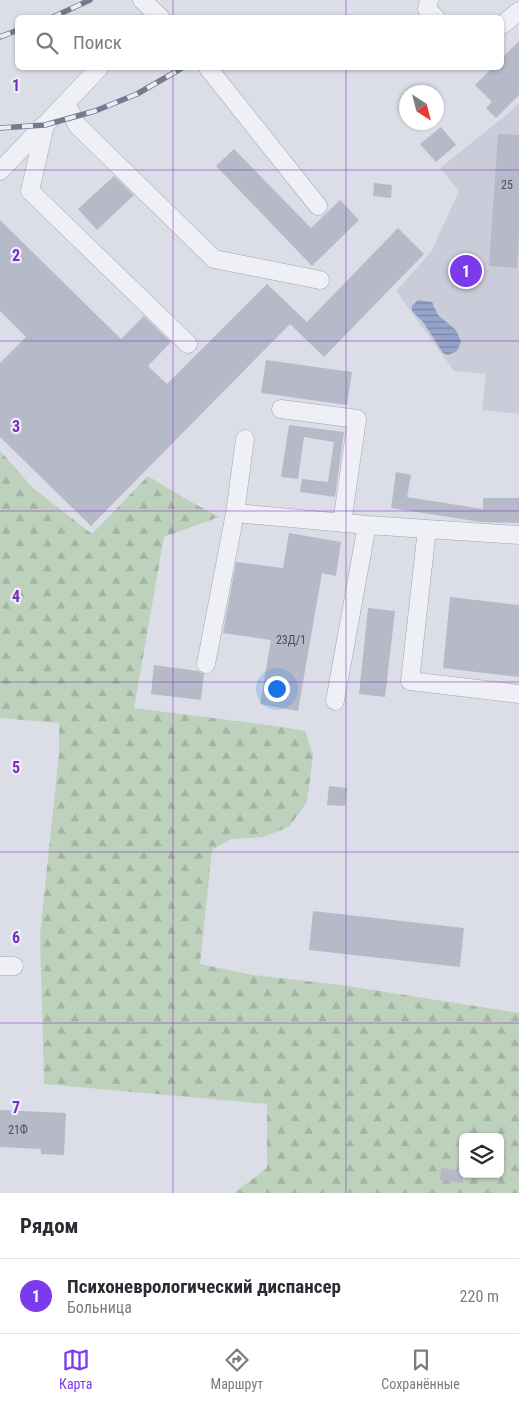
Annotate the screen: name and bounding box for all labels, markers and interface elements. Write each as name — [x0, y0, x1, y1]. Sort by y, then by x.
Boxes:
search box — [15, 15, 504, 70]
icon: search — [33, 29, 61, 57]
text: Поиск — [73, 31, 122, 54]
text: 1 — [12, 76, 20, 95]
north arrow — [399, 85, 444, 130]
house number: 25 — [501, 178, 513, 192]
text: 2 — [12, 246, 20, 265]
pin: 1 — [450, 252, 482, 290]
text: 3 — [12, 417, 20, 436]
text: 4 — [12, 587, 20, 606]
house number: 23Д/1 — [276, 633, 306, 647]
your location — [264, 676, 290, 702]
text: 5 — [12, 758, 20, 777]
text: 6 — [12, 928, 20, 947]
text: 7 — [12, 1098, 20, 1117]
house number: 21Ф — [8, 1123, 28, 1137]
map controls — [459, 1133, 504, 1178]
button: layers — [459, 1133, 504, 1178]
text: Рядом — [20, 1214, 79, 1238]
text: Психоневрологический диспансер — [67, 1275, 341, 1298]
text: 1 — [32, 1287, 40, 1306]
text: 220 m — [460, 1287, 499, 1306]
text: Больница — [67, 1298, 132, 1317]
tab: Карта — [59, 1346, 93, 1392]
tab: Маршрут — [211, 1346, 263, 1392]
tab: Сохранённые — [381, 1346, 460, 1392]

